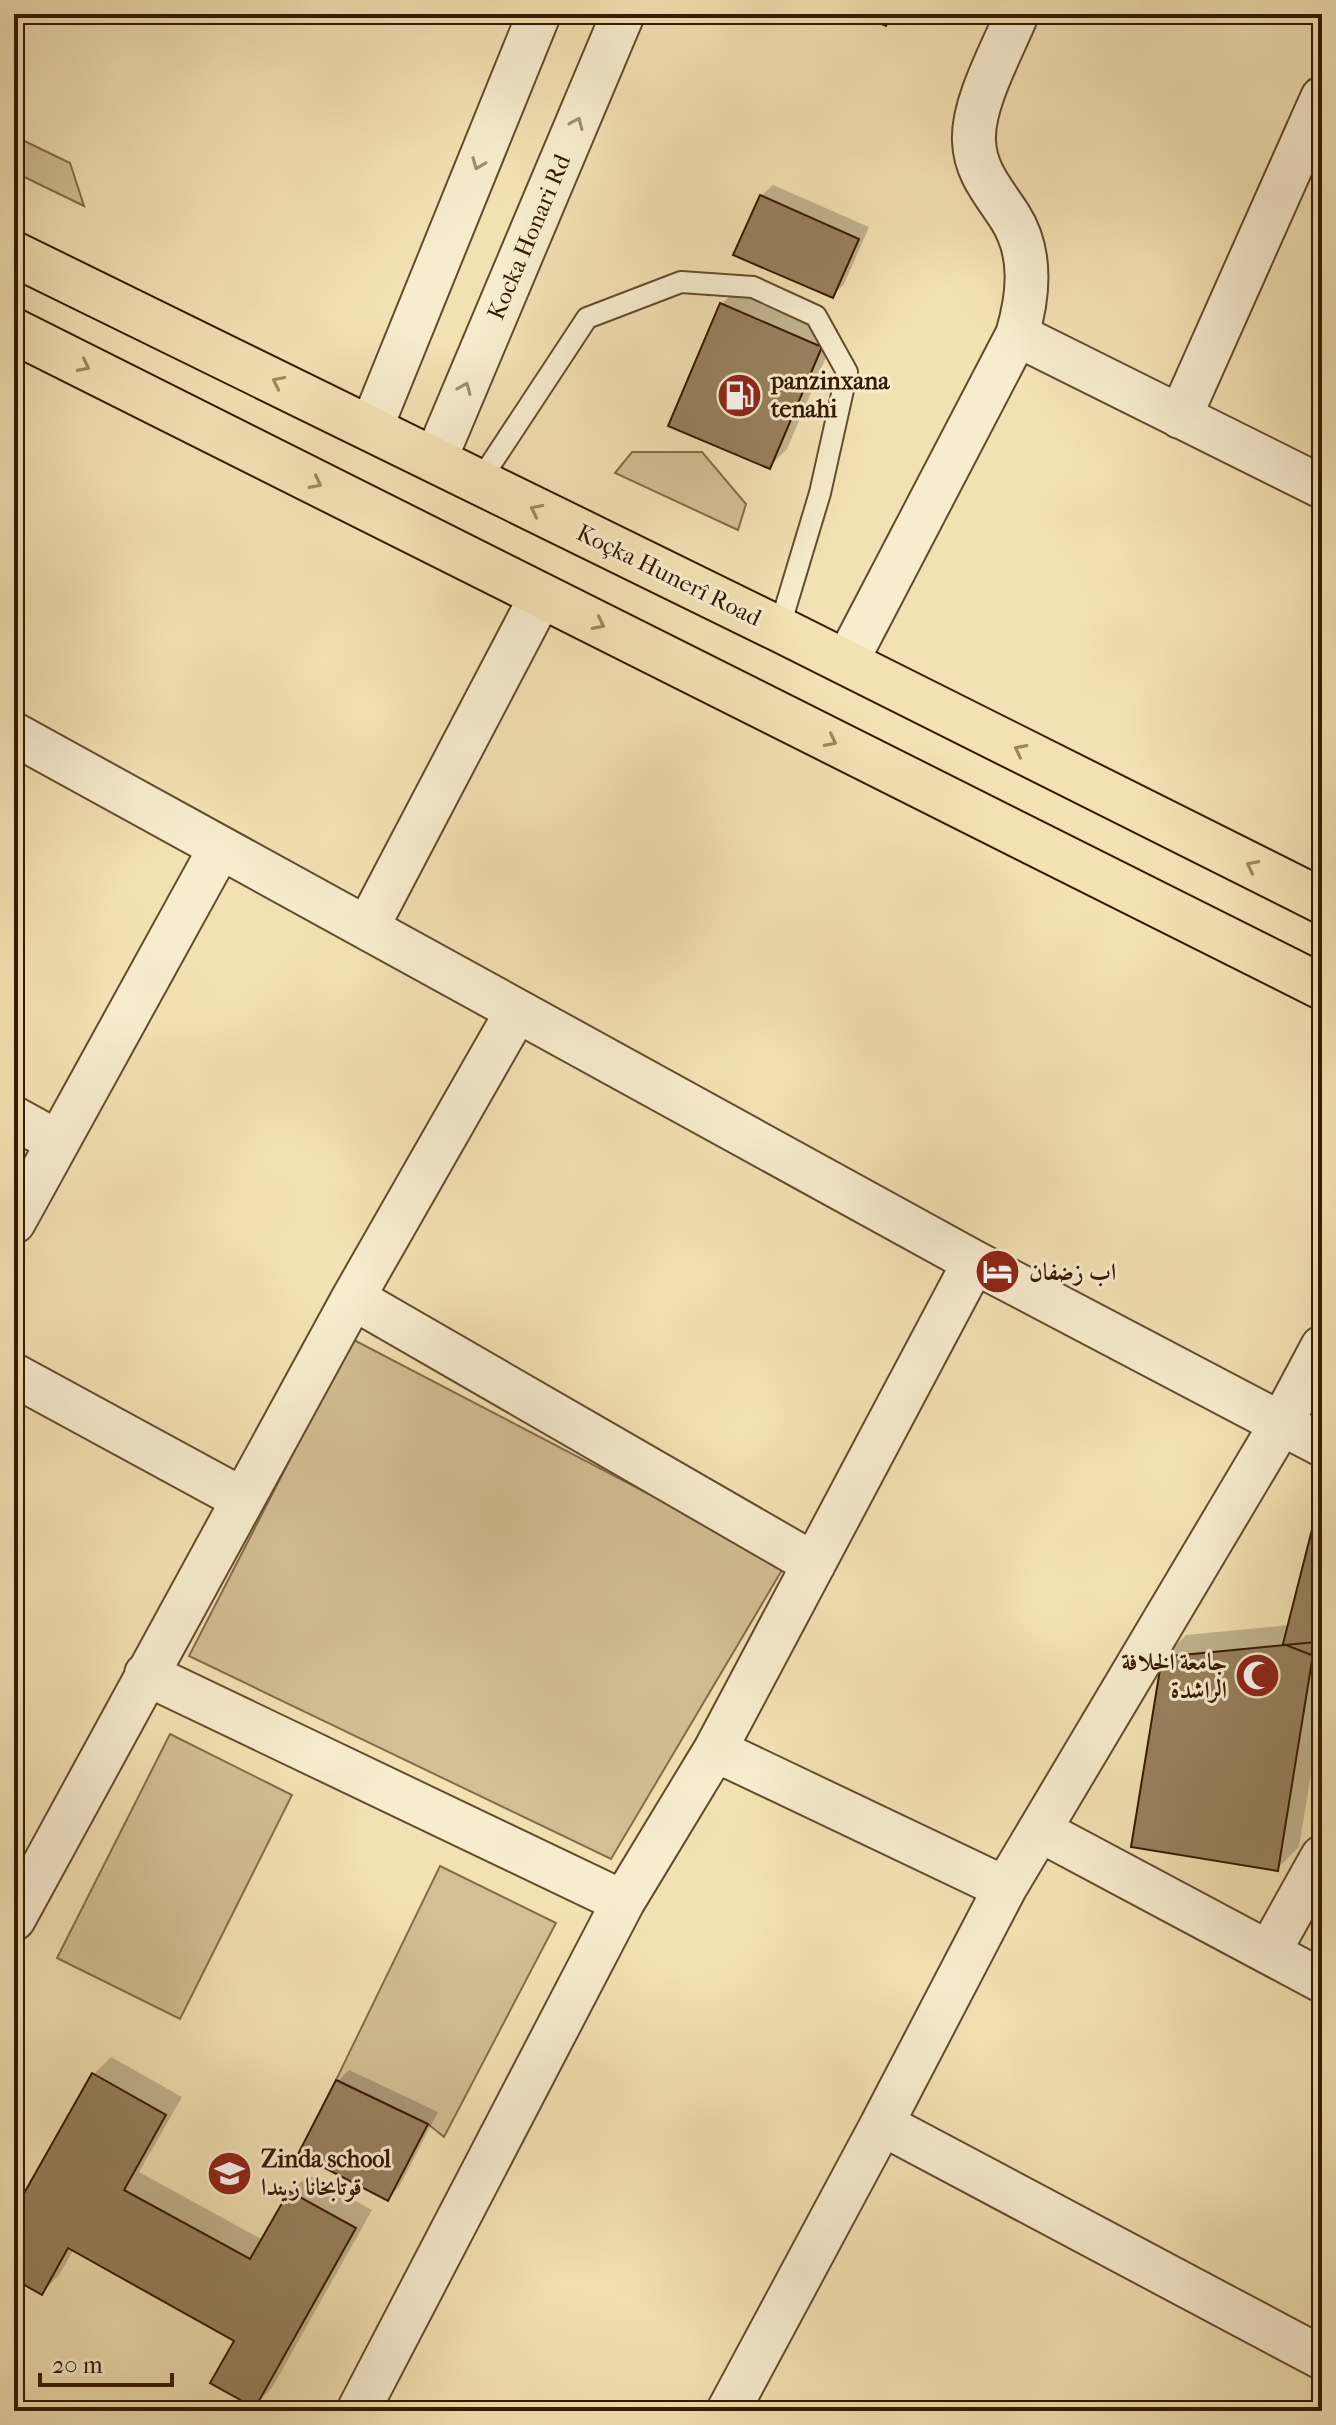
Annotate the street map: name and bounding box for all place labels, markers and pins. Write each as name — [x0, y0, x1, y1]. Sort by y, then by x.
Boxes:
place label: panzinxana tenahi — [770, 367, 890, 423]
fuel station icon: panzinxana tenahi — [716, 371, 764, 419]
hotel icon: اب زضفان — [974, 1248, 1022, 1296]
place label: اب زضفان — [1029, 1258, 1116, 1287]
place label: جامعة الخلافة الراشدة — [1121, 1648, 1227, 1704]
mosque icon: جامعة الخلافة الراشدة — [1234, 1652, 1282, 1700]
place label: Zinda school قوتابخانا زیندا — [261, 2145, 391, 2202]
school or university icon: Zinda school قوتابخانا زیندا — [206, 2149, 254, 2197]

